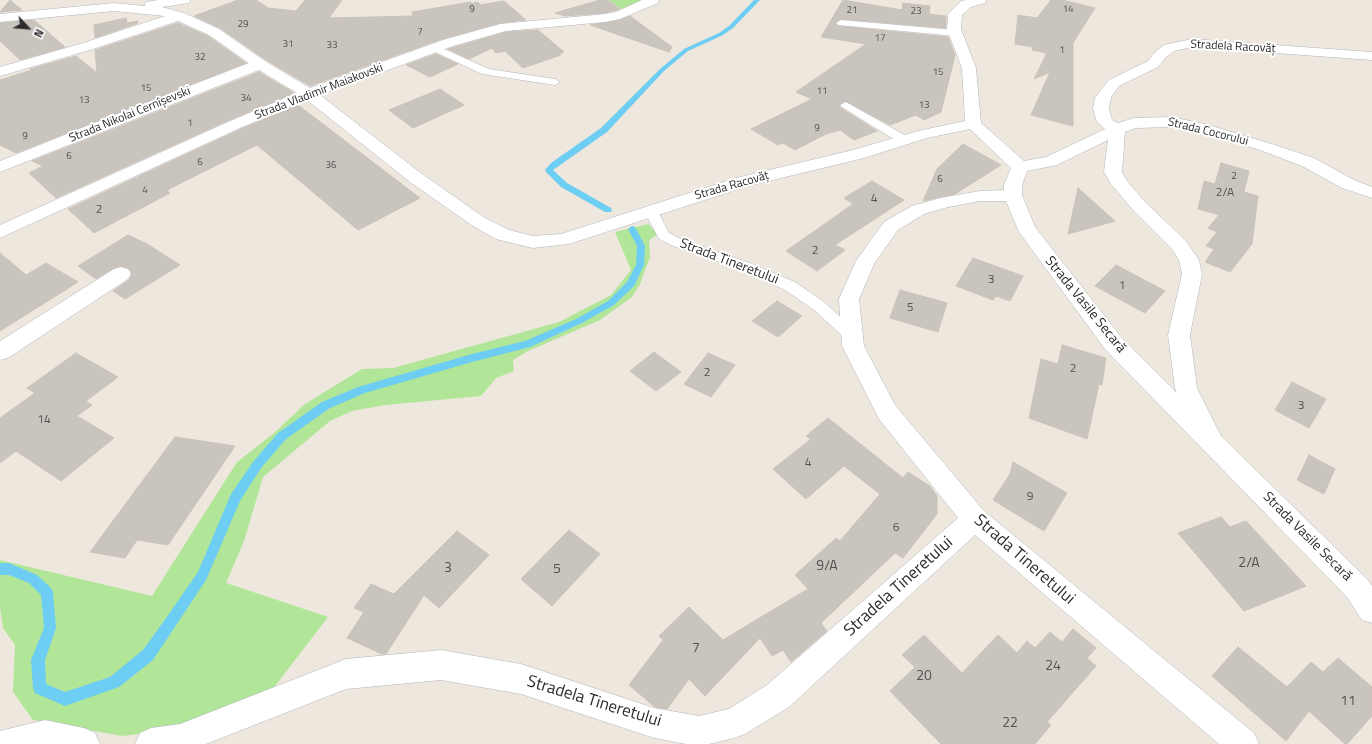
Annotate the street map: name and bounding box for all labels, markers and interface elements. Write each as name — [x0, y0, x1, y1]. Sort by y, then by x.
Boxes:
house number: 9 — [469, 4, 475, 16]
house number: 14 — [1062, 4, 1074, 16]
house number: 21 — [846, 5, 858, 17]
house number: 23 — [910, 6, 922, 18]
north arrow — [8, 8, 48, 48]
house number: 29 — [237, 19, 249, 31]
text: N — [30, 26, 48, 40]
house number: 7 — [417, 27, 423, 39]
house number: 17 — [874, 33, 886, 45]
street label: Stradela Racovăț — [1190, 38, 1276, 56]
house number: 31 — [282, 39, 294, 51]
house number: 33 — [326, 40, 338, 52]
house number: 1 — [1059, 45, 1065, 57]
house number: 32 — [194, 52, 206, 64]
street label: Strada Vladimir Maiakovski — [253, 61, 385, 123]
house number: 15 — [932, 67, 944, 79]
house number: 15 — [140, 83, 152, 95]
street label: Strada Nikolai Cernîșevski — [67, 84, 193, 146]
house number: 11 — [816, 86, 828, 98]
house number: 34 — [240, 93, 252, 105]
house number: 13 — [78, 95, 90, 107]
house number: 13 — [918, 100, 930, 112]
street label: Strada Cocorului — [1166, 115, 1250, 149]
house number: 1 — [187, 118, 193, 130]
house number: 9 — [814, 123, 820, 135]
house number: 9 — [22, 131, 28, 143]
house number: 6 — [66, 151, 72, 163]
house number: 6 — [197, 157, 203, 169]
house number: 36 — [325, 160, 337, 172]
street label: Strada Racovăț — [693, 169, 771, 203]
house number: 2 — [1231, 171, 1237, 183]
house number: 6 — [937, 174, 943, 186]
house number: 4 — [142, 185, 148, 197]
house number: 2/A — [1216, 186, 1234, 200]
house number: 4 — [871, 192, 877, 206]
house number: 2 — [96, 203, 102, 217]
street label: Strada Tineretului — [677, 235, 781, 289]
house number: 2 — [812, 244, 818, 258]
street label: Strada Vasile Secară — [1041, 253, 1129, 357]
house number: 3 — [988, 273, 994, 287]
house number: 1 — [1119, 279, 1125, 293]
house number: 5 — [907, 301, 913, 315]
house number: 2 — [1070, 362, 1076, 376]
house number: 2 — [704, 366, 710, 380]
house number: 3 — [1298, 399, 1304, 413]
house number: 14 — [37, 413, 51, 427]
house number: 4 — [805, 456, 811, 470]
street label: Strada Vasile Secară — [1259, 489, 1355, 585]
house number: 9 — [1027, 490, 1033, 504]
street label: Strada Tineretului — [969, 511, 1079, 609]
house number: 6 — [893, 521, 899, 535]
street label: Stradela Tineretului — [840, 533, 958, 641]
house number: 2/A — [1238, 556, 1260, 572]
house number: 9/A — [816, 559, 838, 575]
house number: 3 — [444, 561, 452, 577]
house number: 5 — [553, 562, 561, 578]
house number: 7 — [692, 641, 700, 657]
house number: 24 — [1045, 659, 1061, 675]
house number: 20 — [916, 669, 932, 685]
street label: Stradela Tineretului — [524, 672, 664, 732]
house number: 11 — [1340, 694, 1356, 710]
house number: 22 — [1002, 716, 1018, 732]

